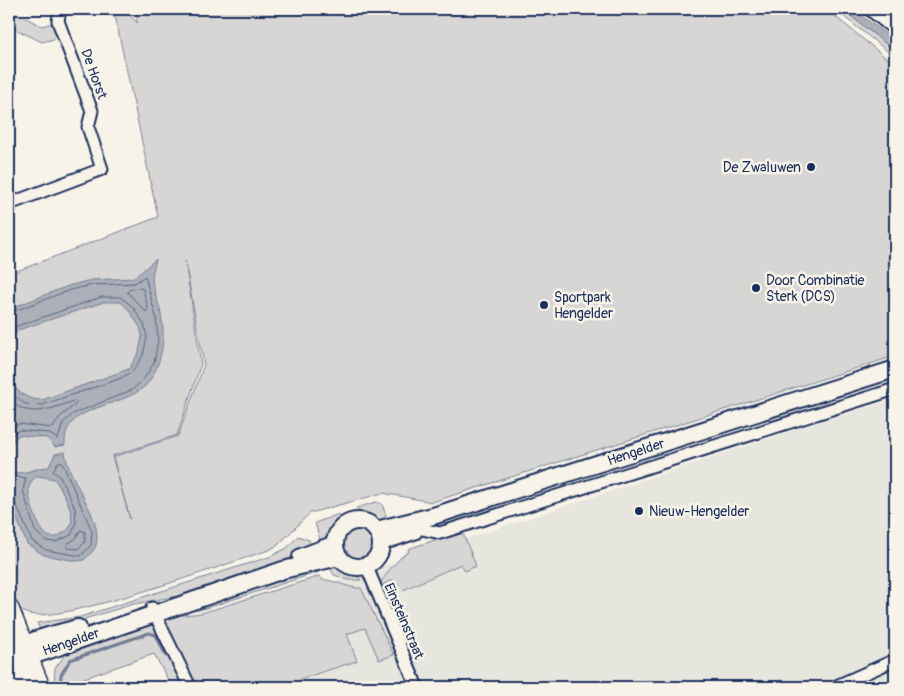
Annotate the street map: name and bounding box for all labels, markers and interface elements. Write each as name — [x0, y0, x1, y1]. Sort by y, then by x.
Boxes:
street label: De Horst — [77, 47, 111, 102]
place label: De Zwaluwen — [723, 159, 801, 176]
marker: De Zwaluwen — [805, 161, 817, 173]
place label: Door Combinatie Sterk (DCS) — [766, 272, 864, 305]
marker: Door Combinatie Sterk (DCS) — [750, 282, 762, 294]
place label: Sportpark Hengelder — [554, 289, 613, 322]
marker: Sportpark Hengelder — [538, 299, 550, 311]
street label: Hengelder — [605, 435, 667, 469]
place label: Nieuw-Hengelder — [649, 503, 749, 520]
marker: Nieuw-Hengelder — [633, 505, 645, 517]
street label: Einsteinstraat — [380, 580, 428, 662]
street label: Hengelder — [40, 624, 102, 660]

